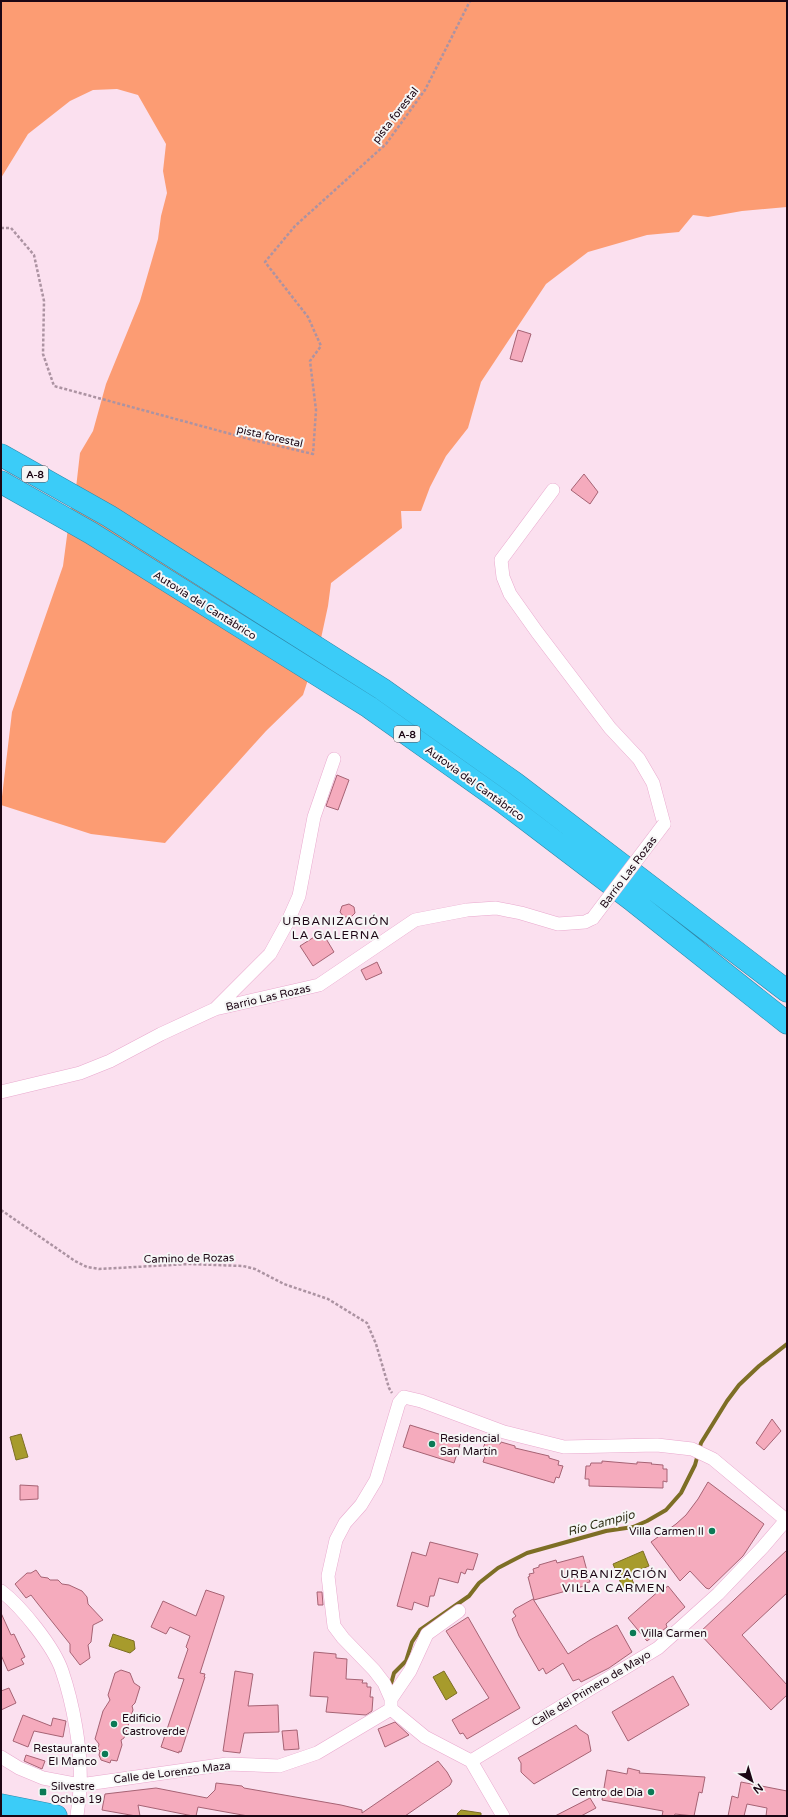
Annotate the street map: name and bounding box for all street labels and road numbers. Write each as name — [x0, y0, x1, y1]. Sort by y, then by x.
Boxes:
street label: pista forestal — [370, 85, 421, 146]
street label: pista forestal — [236, 423, 304, 450]
road number: A-8 — [22, 466, 48, 482]
street label: Autovía del Cantábrico — [151, 568, 259, 643]
road number: A-8 — [394, 726, 420, 742]
street label: Autovía del Cantábrico — [423, 743, 527, 824]
street label: Barrio Las Rozas — [597, 834, 660, 911]
street label: Barrio Las Rozas — [224, 981, 312, 1014]
street label: Camino de Rozas — [144, 1251, 234, 1266]
street label: Calle del Primero de Mayo — [529, 1648, 653, 1729]
street label: Calle de Lorenzo Maza — [113, 1759, 231, 1786]

